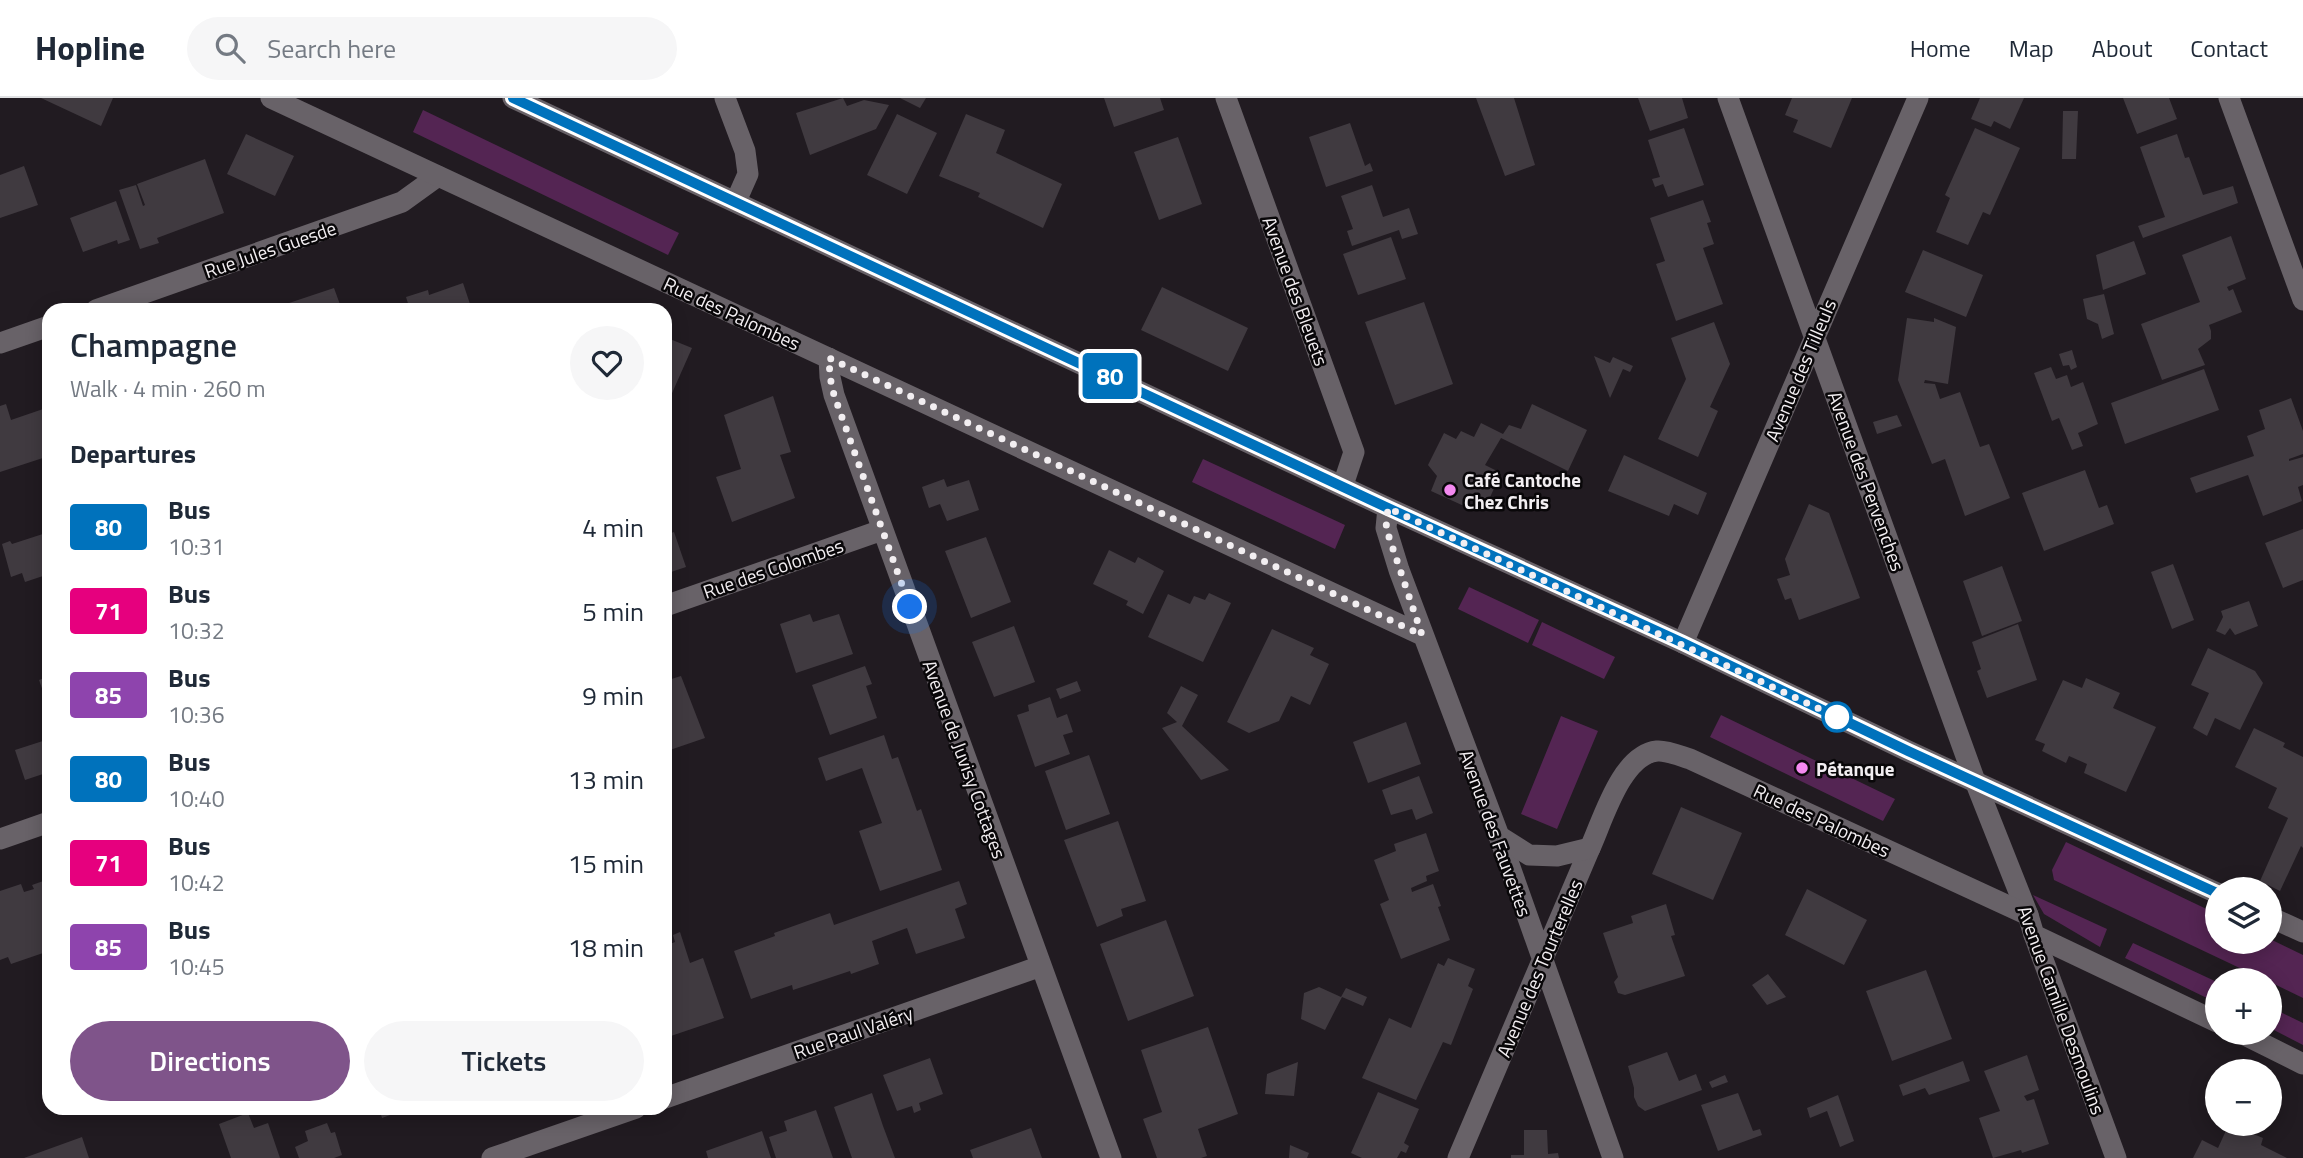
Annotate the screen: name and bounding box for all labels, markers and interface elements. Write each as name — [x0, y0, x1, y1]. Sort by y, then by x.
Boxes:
search box — [187, 17, 677, 80]
text: Hopline — [35, 23, 145, 73]
icon: search — [211, 29, 249, 67]
text: Search here — [267, 29, 396, 68]
text: Home — [1910, 30, 1971, 66]
text: Map — [2009, 30, 2054, 66]
text: About — [2092, 30, 2152, 66]
text: Contact — [2190, 30, 2268, 66]
street label: Avenue des Bleuets — [1256, 212, 1337, 370]
street label: Rue Jules Guesde — [200, 213, 340, 285]
street label: Rue des Palombes — [659, 269, 805, 357]
street label: Avenue des Tilleuls — [1757, 294, 1843, 446]
text: Champagne — [70, 320, 237, 370]
button: heart — [570, 326, 644, 400]
line badge: 80 — [1078, 353, 1142, 399]
text: 80 — [1097, 358, 1123, 394]
text: Walk · 4 min · 260 m — [70, 371, 266, 406]
street label: Avenue des Pervenches — [1821, 387, 1913, 575]
text: Departures — [70, 434, 196, 473]
place label: Café Cantoche Chez Chris — [1464, 465, 1581, 516]
marker: Café Cantoche Chez Chris — [1442, 482, 1458, 498]
text: Bus — [168, 490, 210, 529]
text: 4 min — [582, 508, 644, 547]
text: 80 — [95, 509, 122, 545]
text: 10:31 — [168, 529, 225, 564]
street label: Rue des Colombes — [699, 530, 847, 606]
text: Bus — [168, 574, 210, 613]
your location — [892, 589, 927, 624]
text: 5 min — [582, 592, 644, 631]
text: 71 — [95, 593, 122, 629]
text: 10:32 — [168, 613, 225, 648]
street label: Avenue de Juvisy Cottages — [916, 656, 1015, 863]
text: Bus — [168, 658, 210, 697]
text: 9 min — [582, 676, 644, 715]
text: 85 — [95, 677, 122, 713]
text: 10:36 — [168, 697, 225, 732]
unlabelled marker — [1822, 702, 1852, 732]
text: Bus — [168, 742, 210, 781]
street label: Avenue des Fauvettes — [1452, 746, 1540, 921]
place label: Pétanque — [1816, 754, 1895, 783]
text: 13 min — [568, 760, 644, 799]
marker: Pétanque — [1794, 760, 1810, 776]
text: 80 — [95, 761, 122, 797]
street label: Rue des Palombes — [1749, 776, 1895, 864]
text: 10:40 — [168, 781, 225, 816]
text: Bus — [168, 826, 210, 865]
text: 15 min — [568, 844, 644, 883]
text: 71 — [95, 845, 122, 881]
text: 10:42 — [168, 865, 225, 900]
street label: Avenue des Tourterelles — [1488, 874, 1590, 1061]
map controls — [2205, 877, 2282, 1136]
button: layers — [2205, 877, 2282, 954]
street label: Avenue Camille Desmoulins — [2011, 902, 2113, 1119]
text: Bus — [168, 910, 210, 949]
text: 18 min — [568, 928, 644, 967]
text: 85 — [95, 929, 122, 965]
text: 10:45 — [168, 949, 225, 984]
button: + — [2205, 968, 2282, 1045]
street label: Rue Paul Valéry — [789, 998, 917, 1066]
button: Directions — [70, 1021, 350, 1101]
button: Tickets — [364, 1021, 644, 1101]
button: − — [2205, 1059, 2282, 1136]

